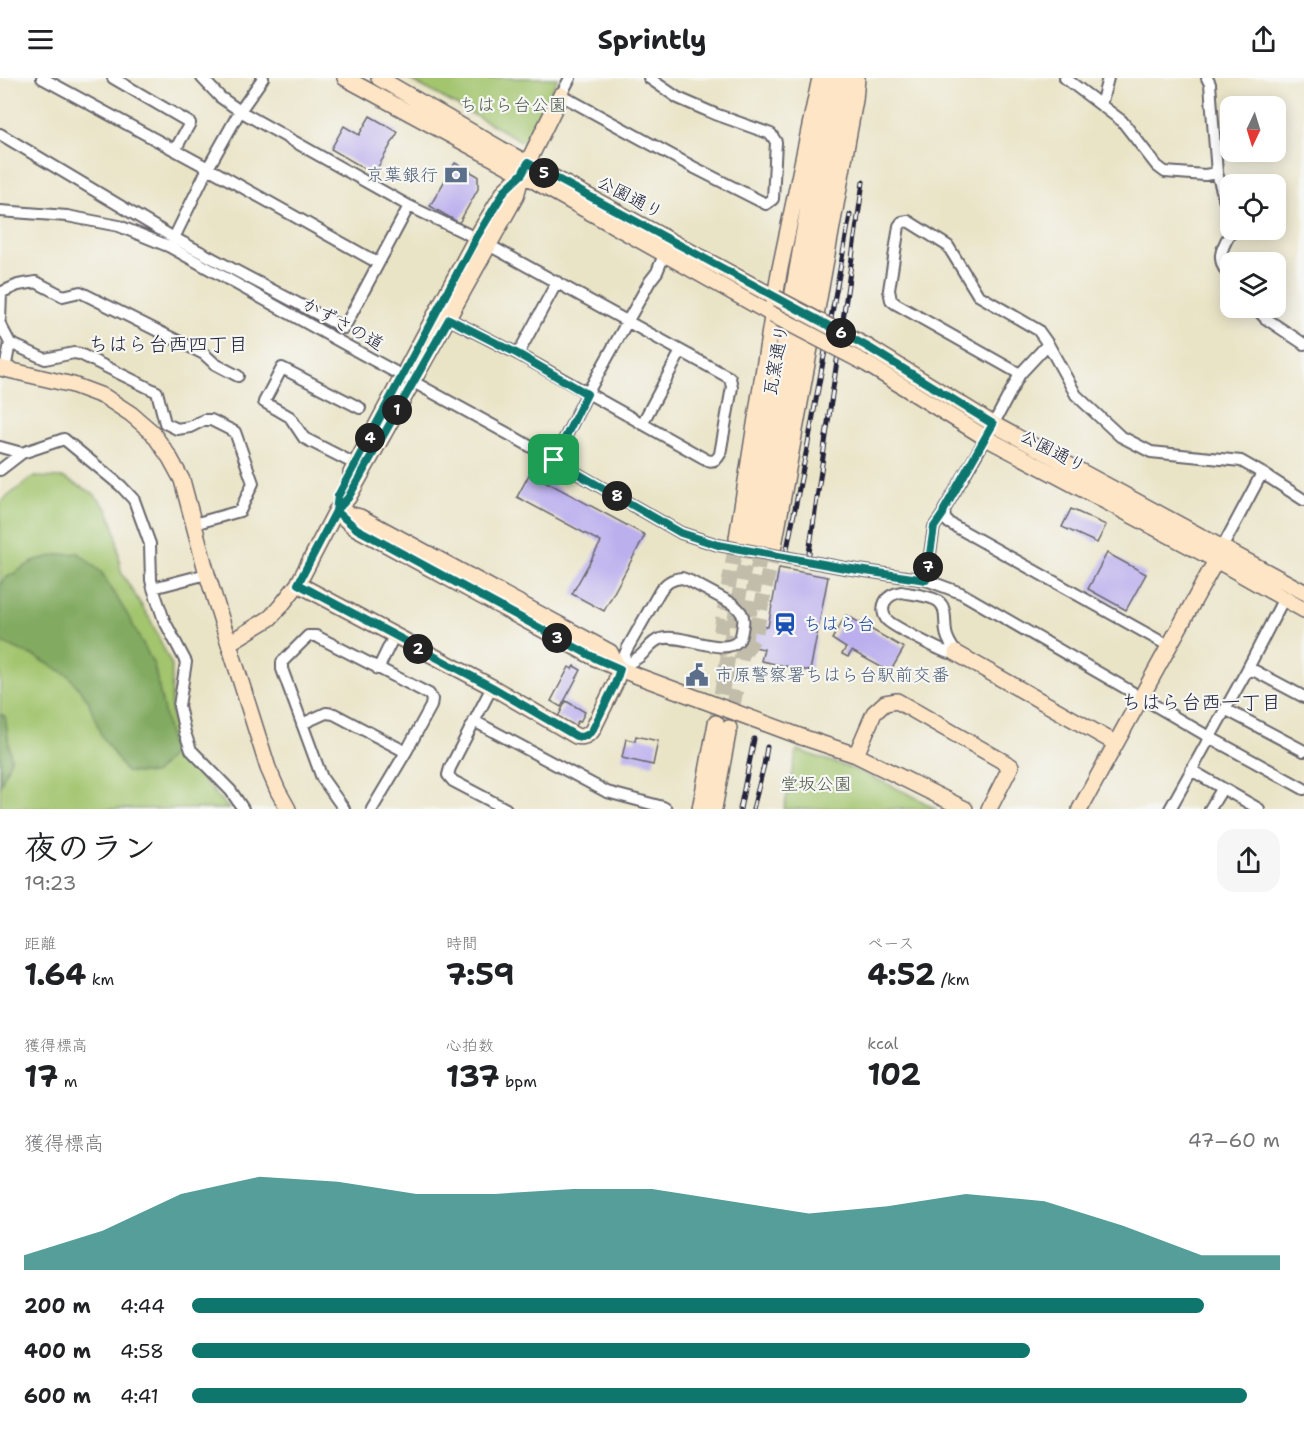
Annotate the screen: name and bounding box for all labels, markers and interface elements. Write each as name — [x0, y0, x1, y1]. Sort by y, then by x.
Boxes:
text: Sprintly — [597, 21, 707, 58]
icon: menu — [24, 23, 57, 56]
icon: share — [1247, 23, 1280, 56]
park label: ちはら台公園 — [459, 93, 567, 117]
north arrow — [1220, 96, 1286, 162]
map controls — [1220, 96, 1286, 318]
pin: 5 — [529, 158, 559, 188]
bank icon: 京葉銀行 — [443, 162, 469, 188]
text: 5 — [539, 162, 549, 183]
place label: 京葉銀行 — [366, 163, 438, 187]
street label: 公園通り — [593, 170, 667, 224]
button: locate — [1220, 174, 1286, 240]
button: layers — [1220, 252, 1286, 318]
street label: かずさの道 — [298, 292, 388, 356]
pin: 6 — [826, 318, 856, 348]
street label: 瓦窯通り — [758, 322, 794, 398]
text: 6 — [835, 322, 847, 343]
district label: ちはら台西四丁目 — [88, 331, 248, 357]
pin: 1 — [382, 395, 412, 425]
text: 1 — [393, 399, 401, 420]
pin: 4 — [355, 423, 385, 453]
street label: 公園通り — [1016, 424, 1090, 478]
text: 4 — [364, 427, 376, 448]
pin — [528, 434, 579, 485]
icon: arrive — [537, 443, 570, 476]
pin: 8 — [602, 481, 632, 511]
text: 8 — [611, 485, 623, 506]
pin: 7 — [913, 552, 943, 582]
text: 7 — [922, 556, 934, 577]
station icon: ちはら台 — [772, 611, 798, 637]
place label: ちはら台 — [803, 612, 875, 636]
pin: 3 — [542, 623, 572, 653]
text: 3 — [551, 627, 563, 648]
pin: 2 — [403, 634, 433, 664]
text: 2 — [412, 638, 424, 659]
public building icon: 市原警察署ちはら台駅前交番 — [684, 662, 710, 688]
place label: 市原警察署ちはら台駅前交番 — [715, 663, 949, 687]
district label: ちはら台西一丁目 — [1121, 689, 1281, 715]
park label: 堂坂公園 — [780, 772, 852, 796]
text: 夜のラン — [24, 825, 156, 870]
button: share — [1217, 829, 1280, 892]
text: 19:23 — [24, 870, 77, 896]
text: 距離 — [24, 933, 56, 954]
text: 時間 — [446, 933, 478, 954]
text: ペース — [867, 933, 914, 954]
text: 1.64 — [24, 954, 86, 995]
text: 7:59 — [446, 954, 514, 995]
text: 4:52 — [867, 954, 936, 995]
text: km — [86, 969, 114, 990]
text: /km — [936, 969, 970, 990]
text: kcal — [867, 1033, 898, 1054]
text: 獲得標高 — [24, 1035, 88, 1056]
text: 心拍数 — [446, 1035, 494, 1056]
text: 102 — [867, 1054, 921, 1095]
text: 17 — [24, 1056, 58, 1097]
text: 137 — [446, 1056, 499, 1097]
text: m — [58, 1071, 78, 1092]
text: bpm — [499, 1071, 537, 1092]
text: 47–60 m — [1188, 1127, 1280, 1153]
text: 獲得標高 — [24, 1130, 104, 1156]
text: 200 m — [24, 1293, 91, 1319]
text: 4:44 — [120, 1293, 165, 1319]
text: 400 m — [24, 1338, 91, 1364]
text: 4:58 — [120, 1338, 164, 1364]
text: 600 m — [24, 1383, 91, 1409]
text: 4:41 — [120, 1383, 159, 1409]

